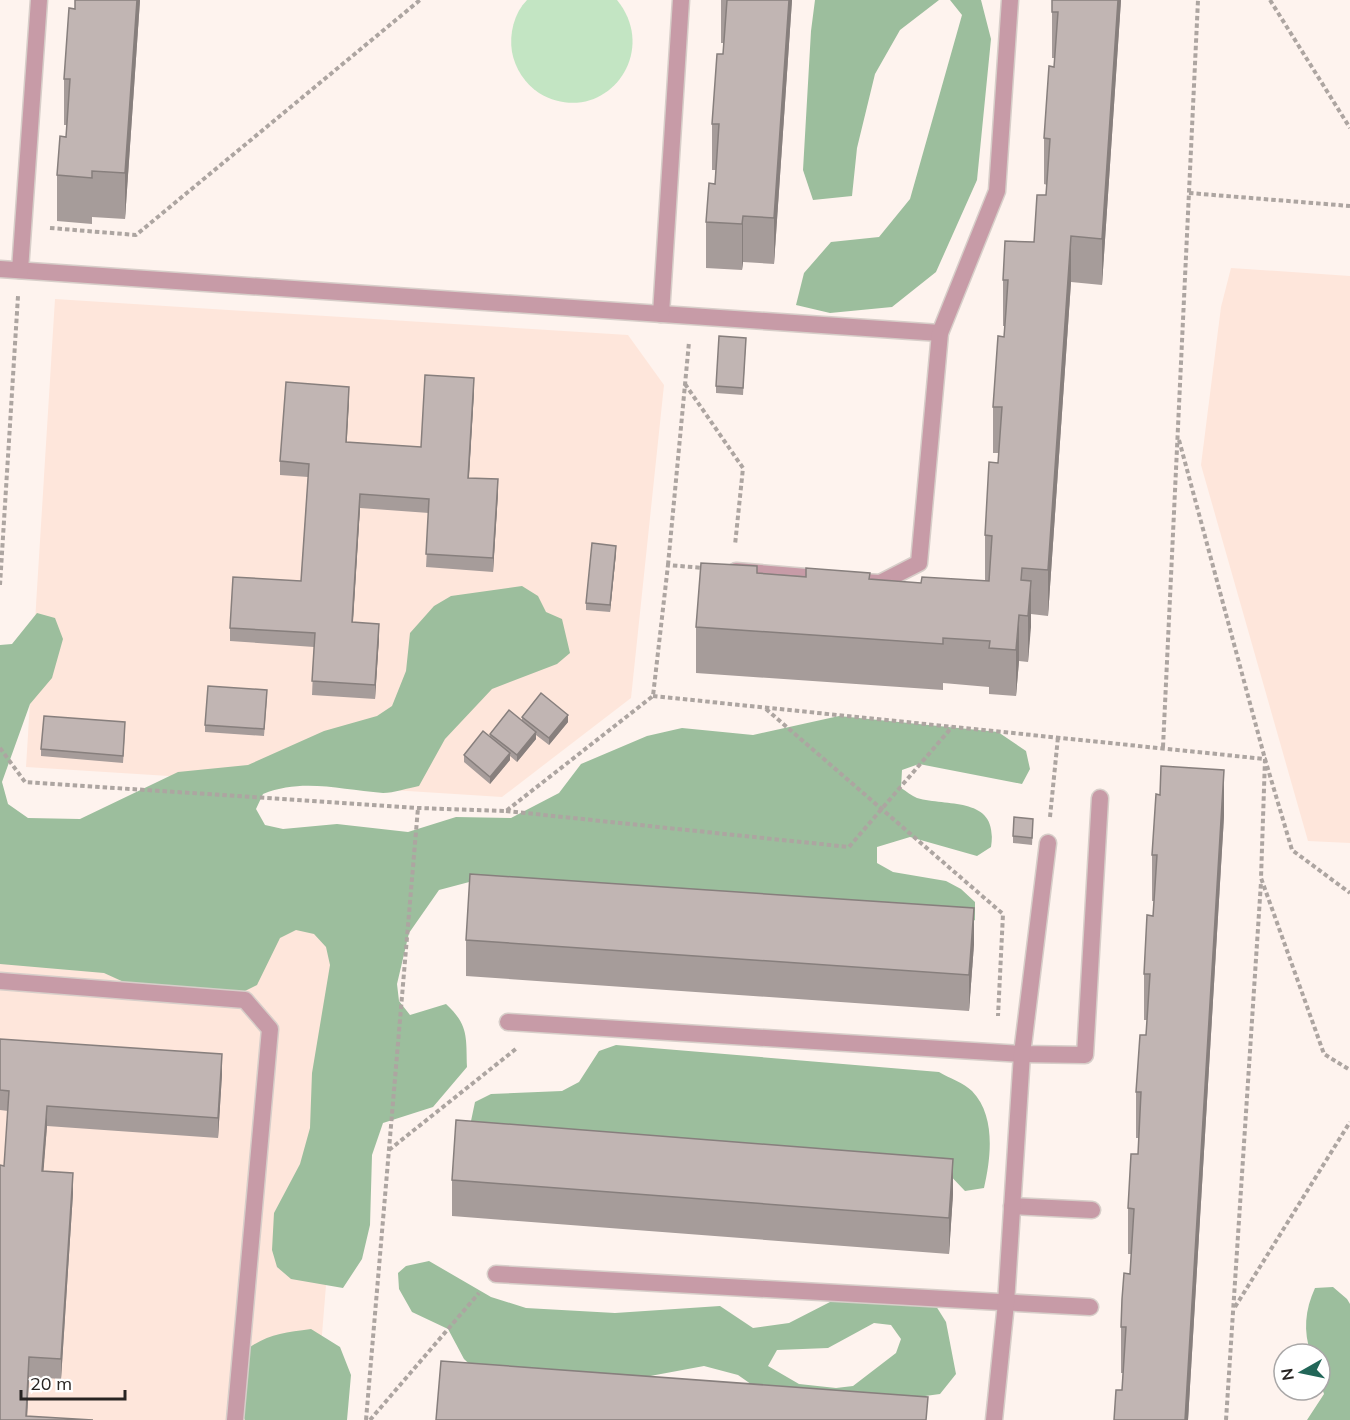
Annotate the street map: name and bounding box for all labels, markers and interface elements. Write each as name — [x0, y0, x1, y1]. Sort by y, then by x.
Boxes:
north arrow — [1272, 1342, 1332, 1402]
scale bar — [21, 1363, 124, 1401]
text: N — [1276, 1367, 1298, 1382]
text: 20 m — [30, 1372, 72, 1395]

